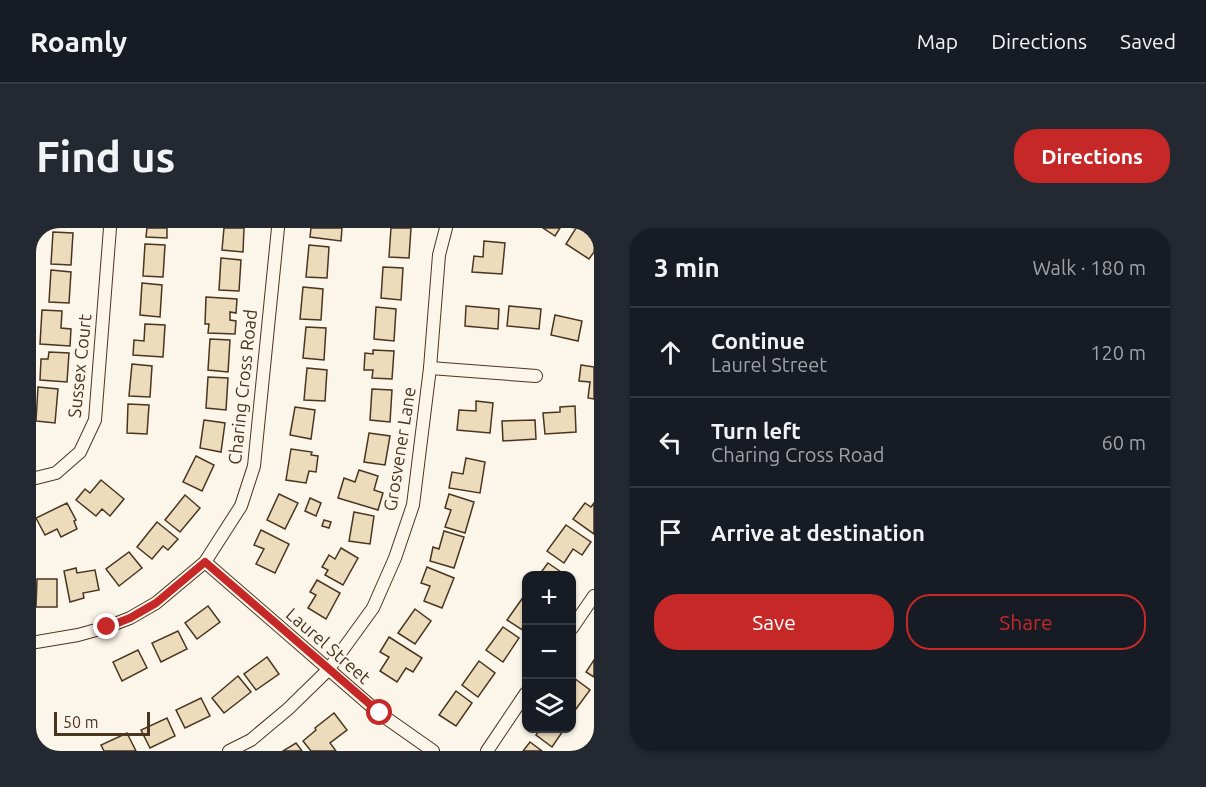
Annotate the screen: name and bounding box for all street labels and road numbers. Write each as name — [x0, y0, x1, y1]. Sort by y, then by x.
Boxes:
street label: Charing Cross Road — [224, 308, 260, 466]
street label: Sussex Court — [64, 313, 94, 419]
street label: Grosvener Lane — [379, 385, 419, 512]
street label: Laurel Street — [283, 603, 375, 687]

